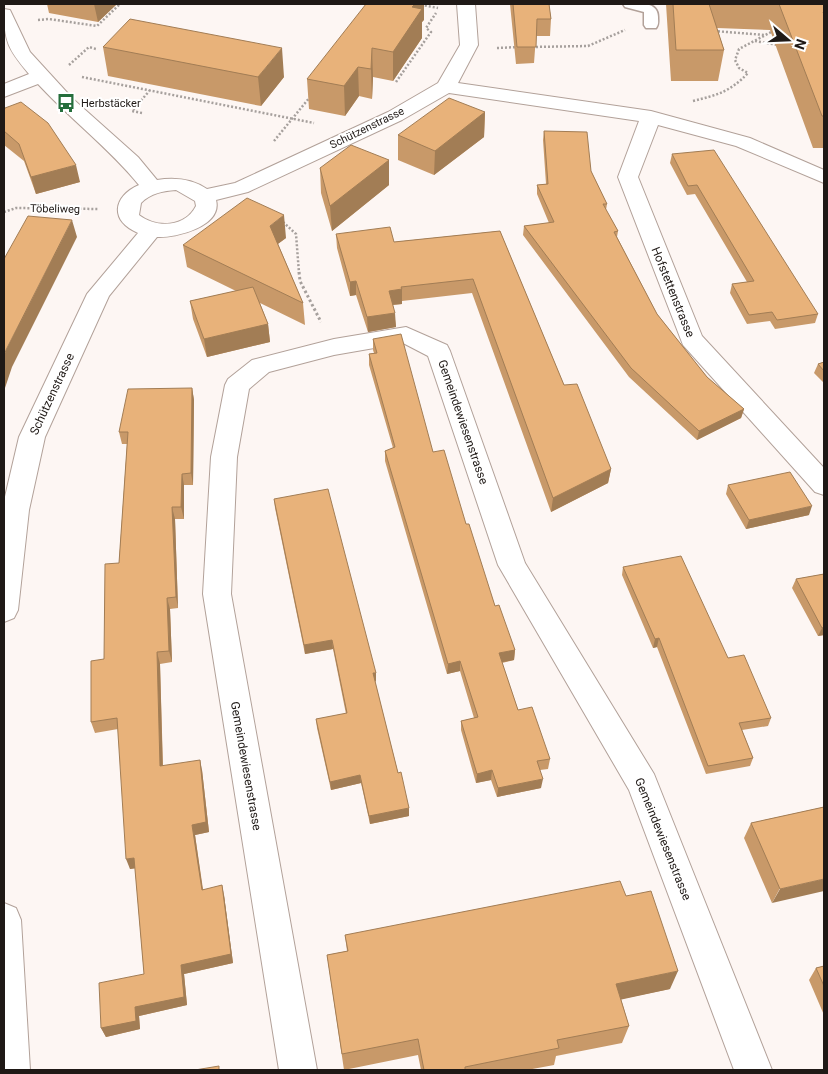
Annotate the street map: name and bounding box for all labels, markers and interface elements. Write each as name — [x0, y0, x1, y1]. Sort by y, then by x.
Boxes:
north arrow — [763, 15, 813, 65]
text: N — [791, 37, 809, 52]
bus stop icon: Herbstäcker — [55, 92, 77, 114]
place label: Herbstäcker — [81, 97, 141, 110]
street label: Schützenstrasse — [328, 104, 407, 152]
street label: Töbeliweg — [30, 202, 80, 216]
street label: Hofstettenstrasse — [649, 245, 697, 339]
street label: Schützenstrasse — [27, 351, 77, 437]
street label: Gemeindewiesenstrasse — [435, 358, 491, 486]
street label: Gemeindewiesenstrasse — [228, 700, 264, 832]
street label: Gemeindewiesenstrasse — [632, 776, 694, 902]

